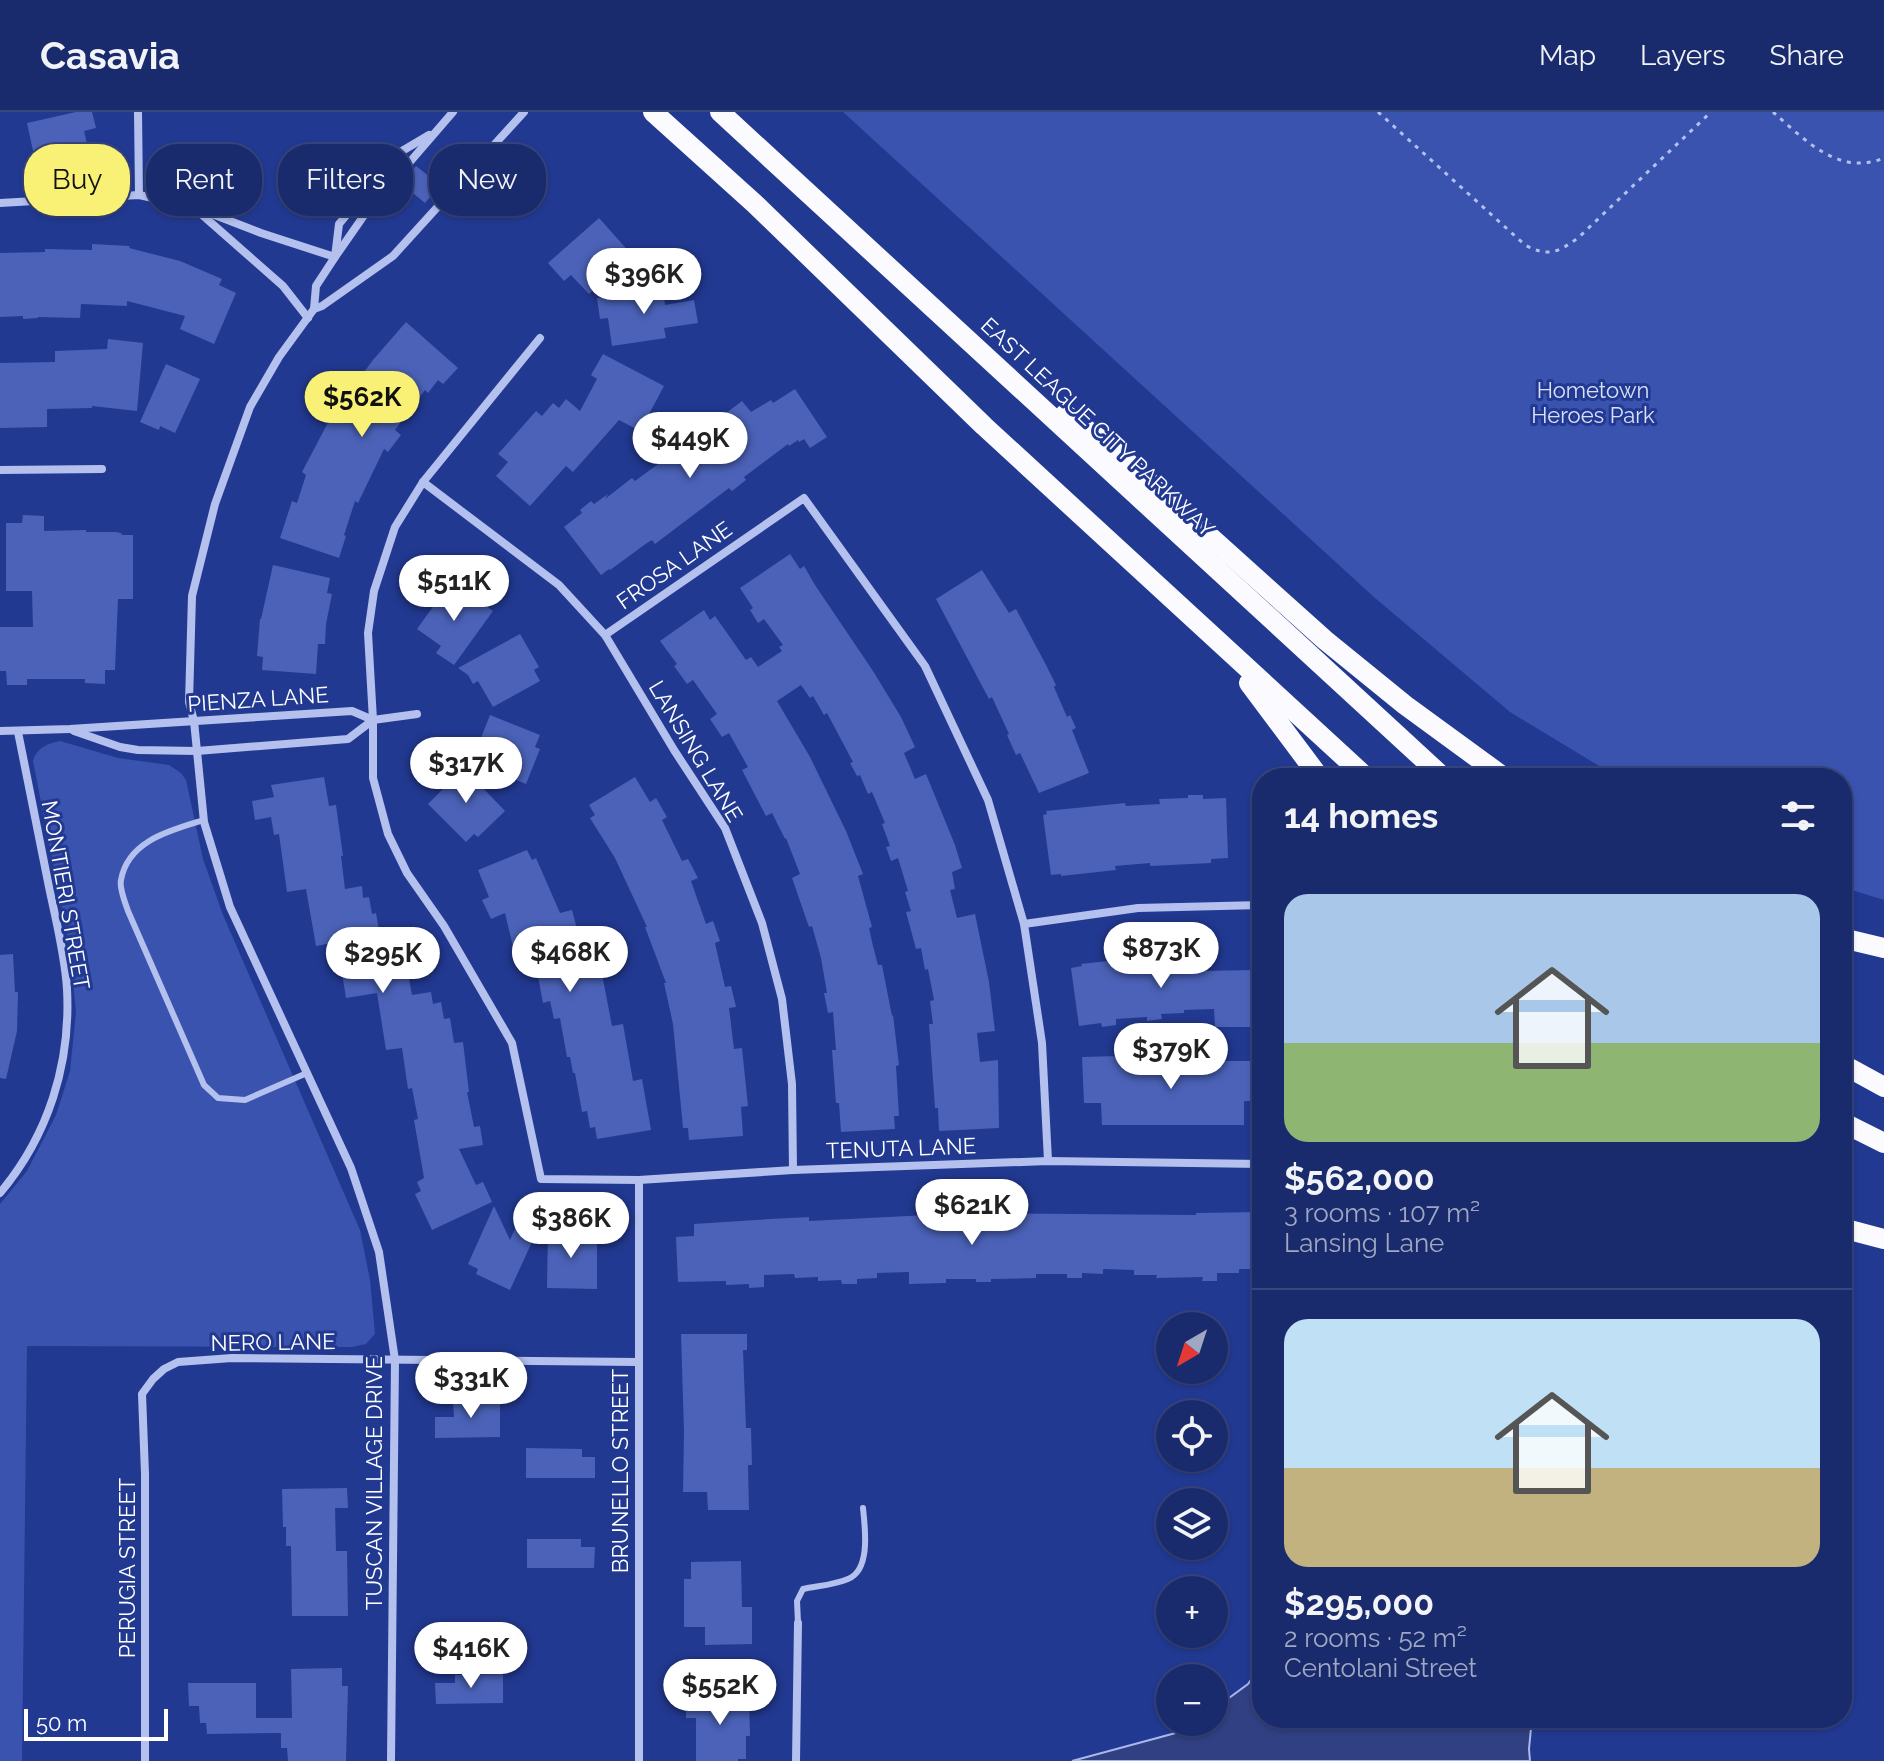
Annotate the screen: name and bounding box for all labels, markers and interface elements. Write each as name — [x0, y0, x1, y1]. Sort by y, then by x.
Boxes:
text: Casavia — [40, 33, 180, 78]
text: Map — [1539, 39, 1596, 72]
text: Layers — [1640, 39, 1726, 72]
text: Share — [1770, 39, 1844, 72]
chip: Buy — [24, 144, 130, 216]
chip: Rent — [146, 144, 262, 216]
chip: Filters — [278, 144, 413, 216]
chip: New — [429, 144, 546, 216]
pin: $396K — [588, 248, 700, 316]
text: $396K — [604, 259, 684, 289]
street label: EAST LEAGUE CITY PARKWAY — [976, 312, 1220, 542]
pin: $562K — [306, 371, 418, 439]
park label: Hometown Heroes Park — [1531, 377, 1655, 428]
text: $562K — [323, 382, 401, 412]
pin: $449K — [634, 412, 746, 480]
text: $449K — [651, 423, 729, 453]
street label: FROSA LANE — [611, 516, 737, 614]
pin: $511K — [398, 555, 510, 623]
text: $511K — [417, 566, 491, 596]
street label: LANSING LANE — [644, 676, 748, 826]
street label: PIENZA LANE — [187, 681, 329, 717]
pin: $317K — [410, 737, 522, 805]
text: $317K — [428, 748, 504, 778]
icon: filters — [1776, 794, 1820, 838]
text: 14 homes — [1284, 796, 1438, 836]
street label: MONTIERI STREET — [37, 798, 96, 992]
pin: $873K — [1105, 922, 1217, 990]
pin: $468K — [514, 926, 626, 994]
pin: $295K — [327, 927, 439, 995]
text: $873K — [1122, 933, 1200, 963]
text: $468K — [530, 937, 610, 967]
text: $295K — [344, 938, 422, 968]
icon: home — [1480, 946, 1624, 1090]
pin: $379K — [1115, 1023, 1227, 1091]
text: $379K — [1132, 1034, 1210, 1064]
street label: TENUTA LANE — [825, 1132, 977, 1164]
text: $562,000 — [1284, 1158, 1435, 1198]
pin: $621K — [916, 1179, 1028, 1247]
text: $621K — [933, 1190, 1011, 1220]
pin: $386K — [515, 1192, 627, 1260]
text: 3 rooms · 107 m² — [1284, 1198, 1480, 1228]
text: $386K — [531, 1203, 611, 1233]
text: Lansing Lane — [1284, 1228, 1444, 1258]
north arrow — [1156, 1312, 1228, 1384]
map controls — [1156, 1312, 1228, 1736]
street label: NERO LANE — [210, 1328, 336, 1356]
pin: $331K — [415, 1352, 527, 1420]
street label: TUSCAN VILLAGE DRIVE — [361, 1356, 387, 1610]
text: $331K — [433, 1363, 509, 1393]
street label: BRUNELLO STREET — [607, 1368, 633, 1573]
icon: home — [1480, 1371, 1624, 1515]
button: locate — [1156, 1400, 1228, 1472]
street label: PERUGIA STREET — [114, 1477, 140, 1658]
button: layers — [1156, 1488, 1228, 1560]
button: + — [1156, 1576, 1228, 1648]
text: $295,000 — [1284, 1583, 1434, 1623]
pin: $416K — [415, 1622, 527, 1690]
text: 2 rooms · 52 m² — [1284, 1623, 1467, 1653]
text: $416K — [432, 1633, 510, 1663]
text: Centolani Street — [1284, 1653, 1477, 1683]
pin: $552K — [664, 1659, 776, 1727]
button: − — [1156, 1664, 1228, 1736]
text: $552K — [681, 1670, 759, 1700]
scale bar — [24, 1705, 168, 1741]
text: 50 m — [36, 1710, 87, 1736]

